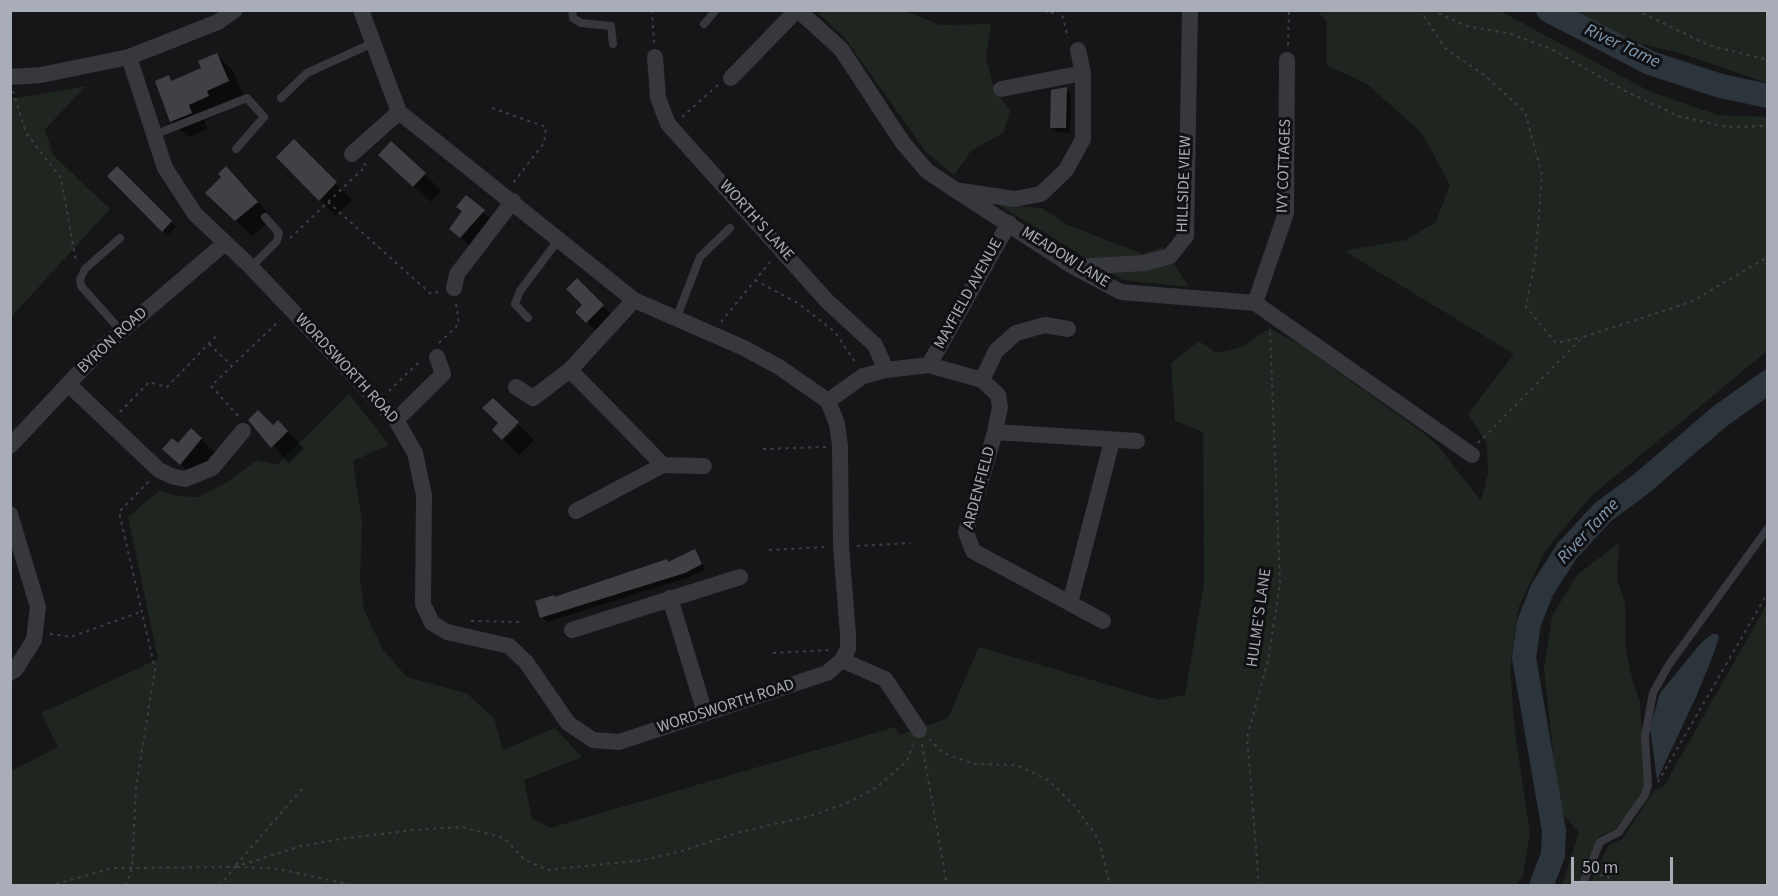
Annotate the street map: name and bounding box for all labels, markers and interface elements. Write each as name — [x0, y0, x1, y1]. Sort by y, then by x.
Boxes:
water label: River Tame — [1581, 20, 1663, 74]
street label: IVY COTTAGES — [1274, 119, 1296, 213]
street label: HILLSIDE VIEW — [1174, 135, 1196, 233]
street label: WORTH'S LANE — [715, 177, 797, 265]
street label: MEADOW LANE — [1017, 223, 1113, 293]
street label: MAYFIELD AVENUE — [931, 235, 1007, 353]
street label: BYRON ROAD — [74, 304, 152, 378]
street label: WORDSWORTH ROAD — [290, 310, 402, 428]
street label: ARDENFIELD — [960, 445, 1000, 531]
water label: River Tame — [1553, 495, 1625, 569]
street label: HULME'S LANE — [1244, 567, 1276, 669]
street label: WORDSWORTH ROAD — [655, 676, 797, 738]
scale bar — [1574, 845, 1676, 883]
text: 50 m — [1582, 855, 1618, 880]

